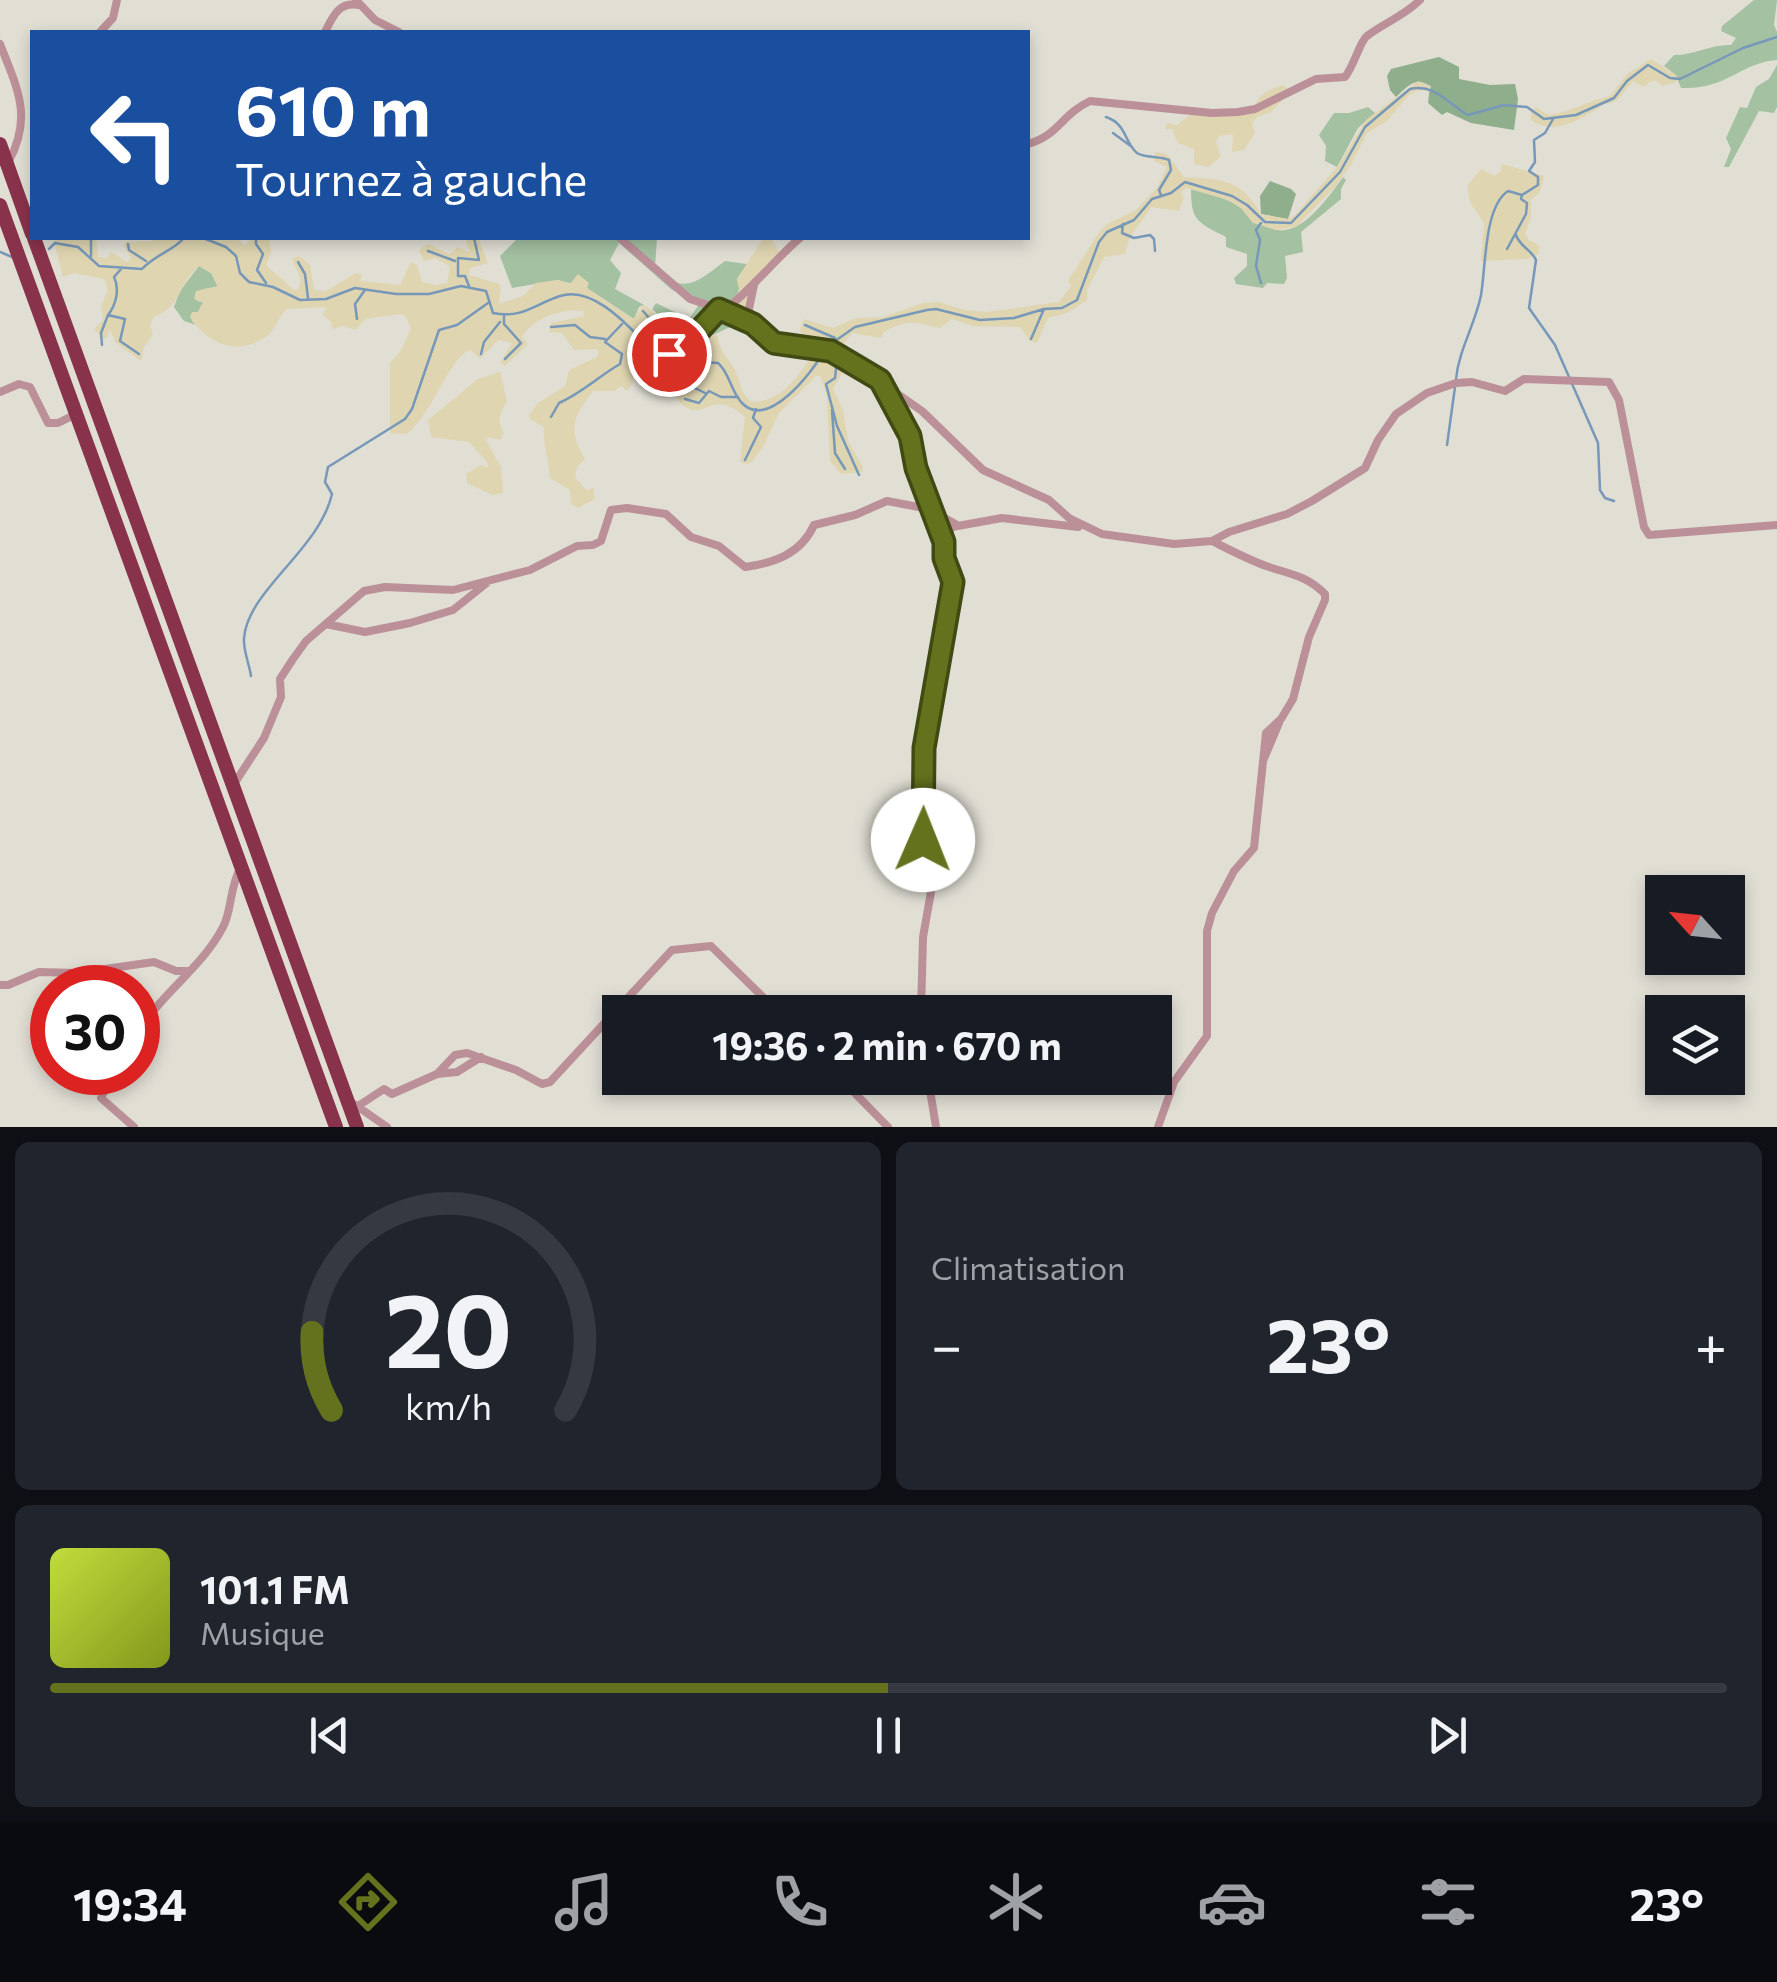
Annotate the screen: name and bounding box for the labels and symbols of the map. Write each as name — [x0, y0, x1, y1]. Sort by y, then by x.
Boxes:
pin — [627, 312, 712, 397]
position arrow — [871, 788, 975, 892]
north arrow — [1645, 875, 1745, 975]
speed limit sign: 30 — [30, 965, 160, 1095]

